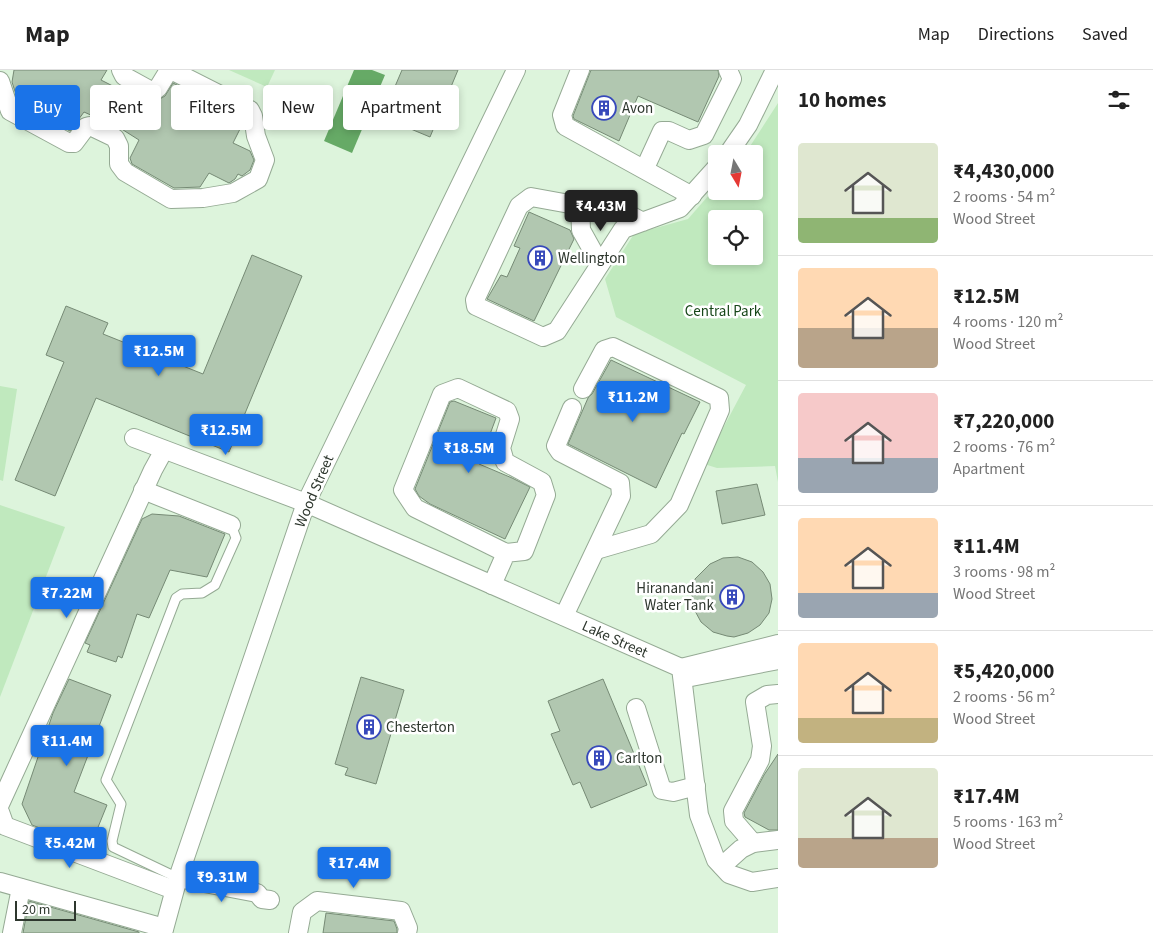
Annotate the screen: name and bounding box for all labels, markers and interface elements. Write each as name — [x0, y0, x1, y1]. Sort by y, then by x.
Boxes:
text: Map — [25, 17, 70, 52]
text: Map — [918, 22, 950, 47]
text: Directions — [978, 22, 1054, 47]
text: Saved — [1082, 22, 1128, 47]
chip: Buy — [15, 85, 80, 130]
chip: Rent — [90, 85, 161, 130]
chip: Filters — [171, 85, 253, 130]
chip: New — [263, 85, 333, 130]
chip: Apartment — [343, 85, 459, 130]
text: 10 homes — [798, 85, 886, 115]
icon: filters — [1105, 86, 1133, 114]
building icon: Avon — [591, 95, 617, 121]
place label: Avon — [622, 98, 653, 119]
north arrow — [708, 145, 762, 200]
map controls — [708, 145, 763, 265]
text: ₹4,430,000 — [953, 156, 1054, 186]
icon: home — [838, 163, 898, 223]
text: 2 rooms · 54 m² — [953, 186, 1055, 208]
pin: ₹4.43M — [560, 190, 642, 232]
text: ₹4.43M — [576, 195, 626, 217]
text: Wood Street — [953, 208, 1035, 230]
button: locate — [708, 210, 763, 265]
building icon: Wellington — [527, 245, 553, 271]
place label: Wellington — [558, 248, 626, 269]
text: ₹12.5M — [953, 281, 1020, 311]
icon: home — [838, 288, 898, 348]
park label: Central Park — [685, 301, 762, 322]
text: 4 rooms · 120 m² — [953, 311, 1063, 333]
text: Wood Street — [953, 333, 1035, 355]
pin: ₹12.5M — [118, 334, 200, 377]
text: ₹12.5M — [134, 340, 184, 362]
pin: ₹11.2M — [592, 380, 674, 423]
text: ₹11.2M — [608, 386, 658, 408]
text: ₹7,220,000 — [953, 406, 1054, 436]
icon: home — [838, 413, 898, 473]
pin: ₹12.5M — [185, 414, 267, 456]
text: ₹12.5M — [201, 419, 251, 441]
pin: ₹18.5M — [428, 432, 510, 474]
text: 2 rooms · 76 m² — [953, 436, 1055, 458]
text: ₹18.5M — [444, 437, 494, 459]
street label: Wood Street — [290, 452, 339, 531]
text: Apartment — [953, 458, 1025, 480]
text: ₹11.4M — [953, 531, 1020, 561]
icon: home — [838, 538, 898, 598]
text: 3 rooms · 98 m² — [953, 561, 1055, 583]
pin: ₹7.22M — [26, 576, 108, 619]
place label: Hiranandani Water Tank — [636, 578, 715, 616]
text: ₹7.22M — [42, 582, 92, 604]
text: Wood Street — [953, 583, 1035, 605]
building icon: Hiranandani Water Tank — [719, 584, 745, 610]
street label: Lake Street — [579, 616, 651, 663]
text: ₹5,420,000 — [953, 656, 1054, 686]
icon: home — [838, 663, 898, 723]
text: 2 rooms · 56 m² — [953, 686, 1055, 708]
text: Wood Street — [953, 708, 1035, 730]
building icon: Chesterton — [356, 714, 382, 740]
place label: Chesterton — [386, 717, 455, 738]
pin: ₹11.4M — [26, 724, 108, 767]
text: ₹11.4M — [42, 730, 92, 752]
building icon: Carlton — [586, 745, 612, 771]
place label: Carlton — [616, 748, 662, 769]
text: ₹17.4M — [953, 781, 1020, 811]
icon: home — [838, 788, 898, 848]
text: 5 rooms · 163 m² — [953, 811, 1063, 833]
pin: ₹5.42M — [29, 826, 111, 869]
text: ₹5.42M — [45, 832, 95, 854]
text: Wood Street — [953, 833, 1035, 855]
pin: ₹17.4M — [313, 846, 395, 889]
text: ₹17.4M — [329, 852, 379, 874]
pin: ₹9.31M — [181, 860, 263, 903]
text: ₹9.31M — [197, 866, 247, 888]
scale bar — [15, 898, 76, 921]
text: 20 m — [22, 900, 50, 920]

